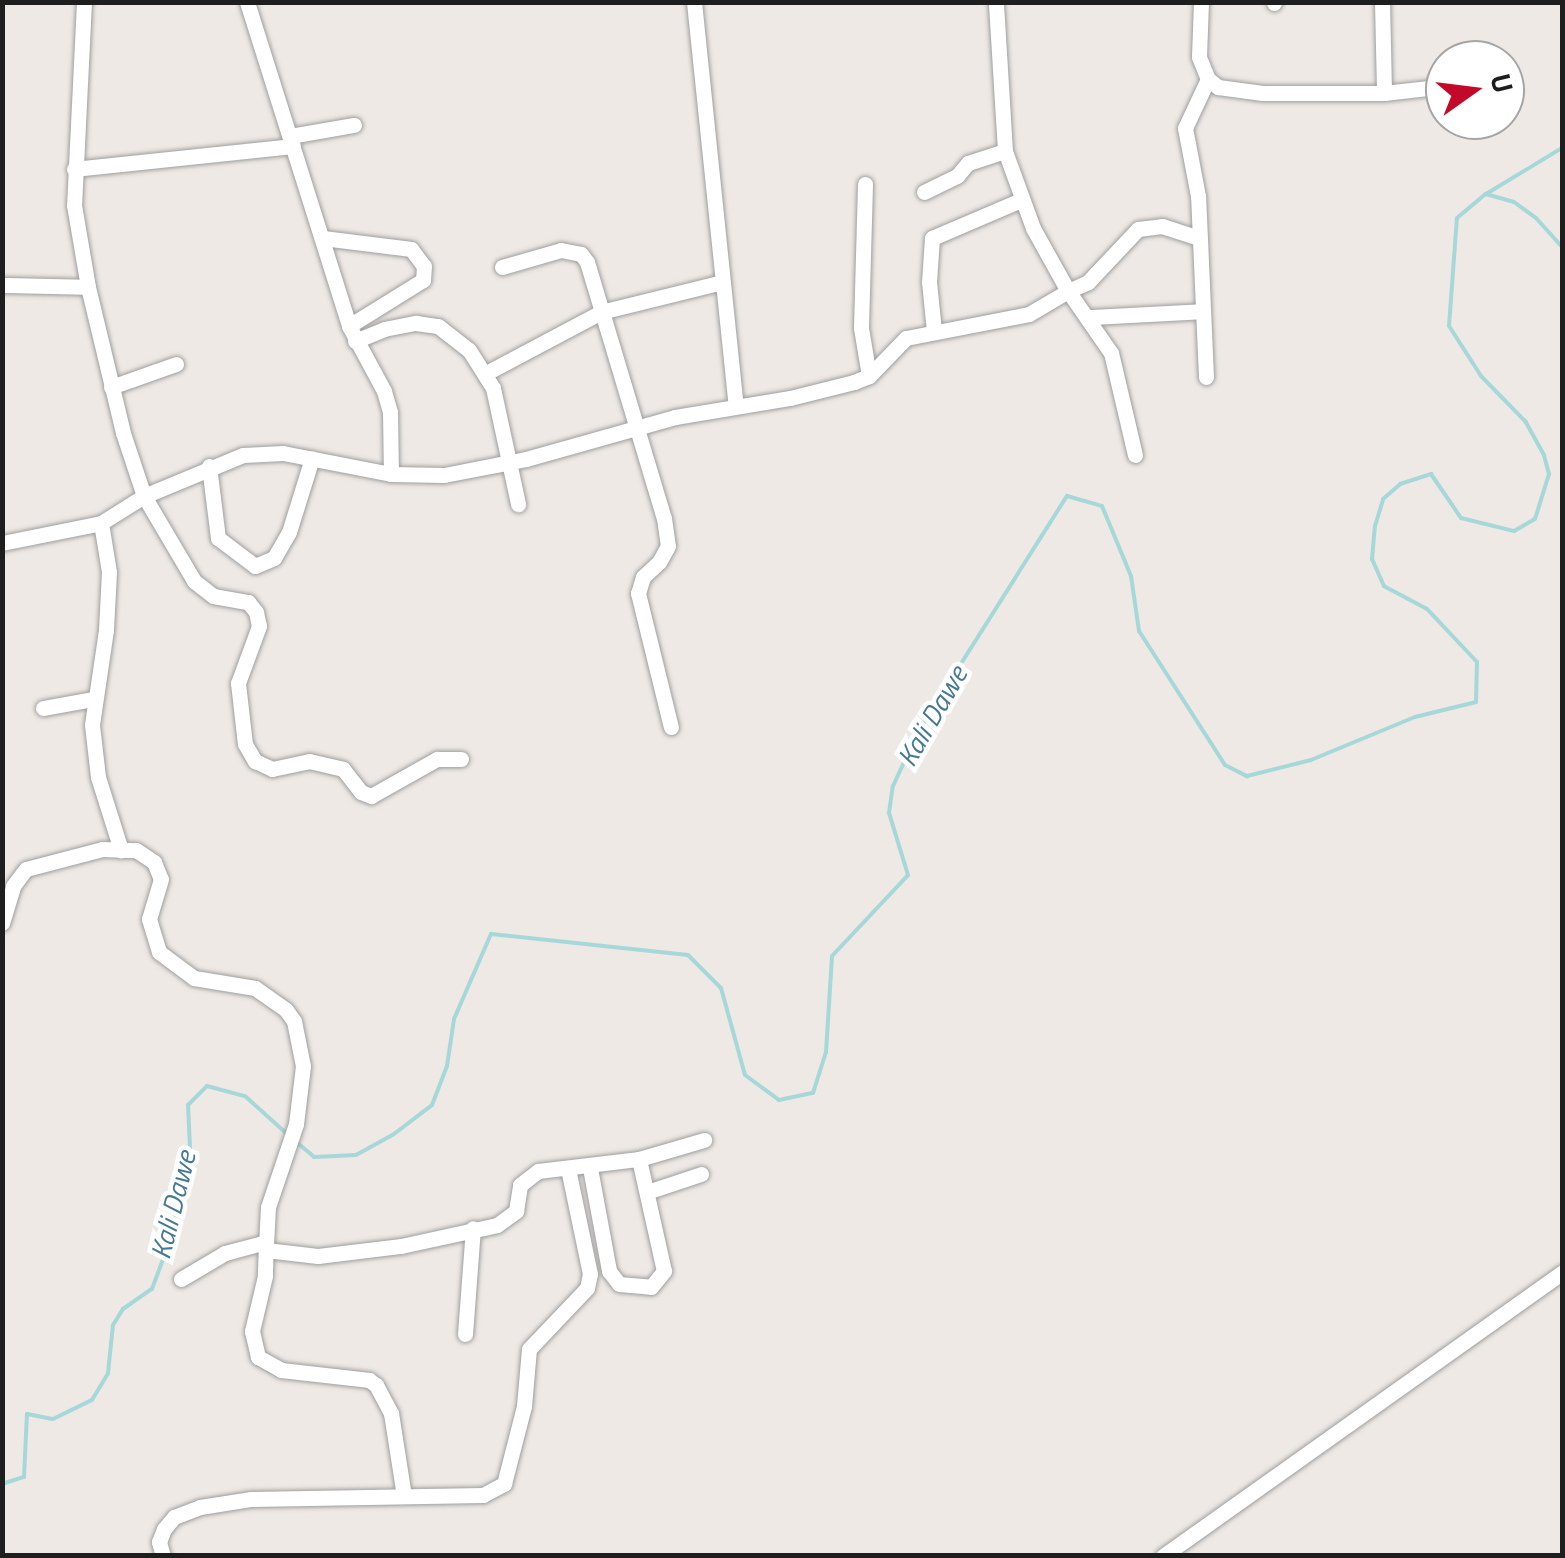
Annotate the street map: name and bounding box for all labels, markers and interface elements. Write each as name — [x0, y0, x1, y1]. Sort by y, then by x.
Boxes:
north arrow — [1425, 40, 1525, 140]
text: U — [1480, 69, 1526, 97]
water label: Kali Dawe — [890, 660, 974, 772]
water label: Kali Dawe — [143, 1147, 203, 1263]

